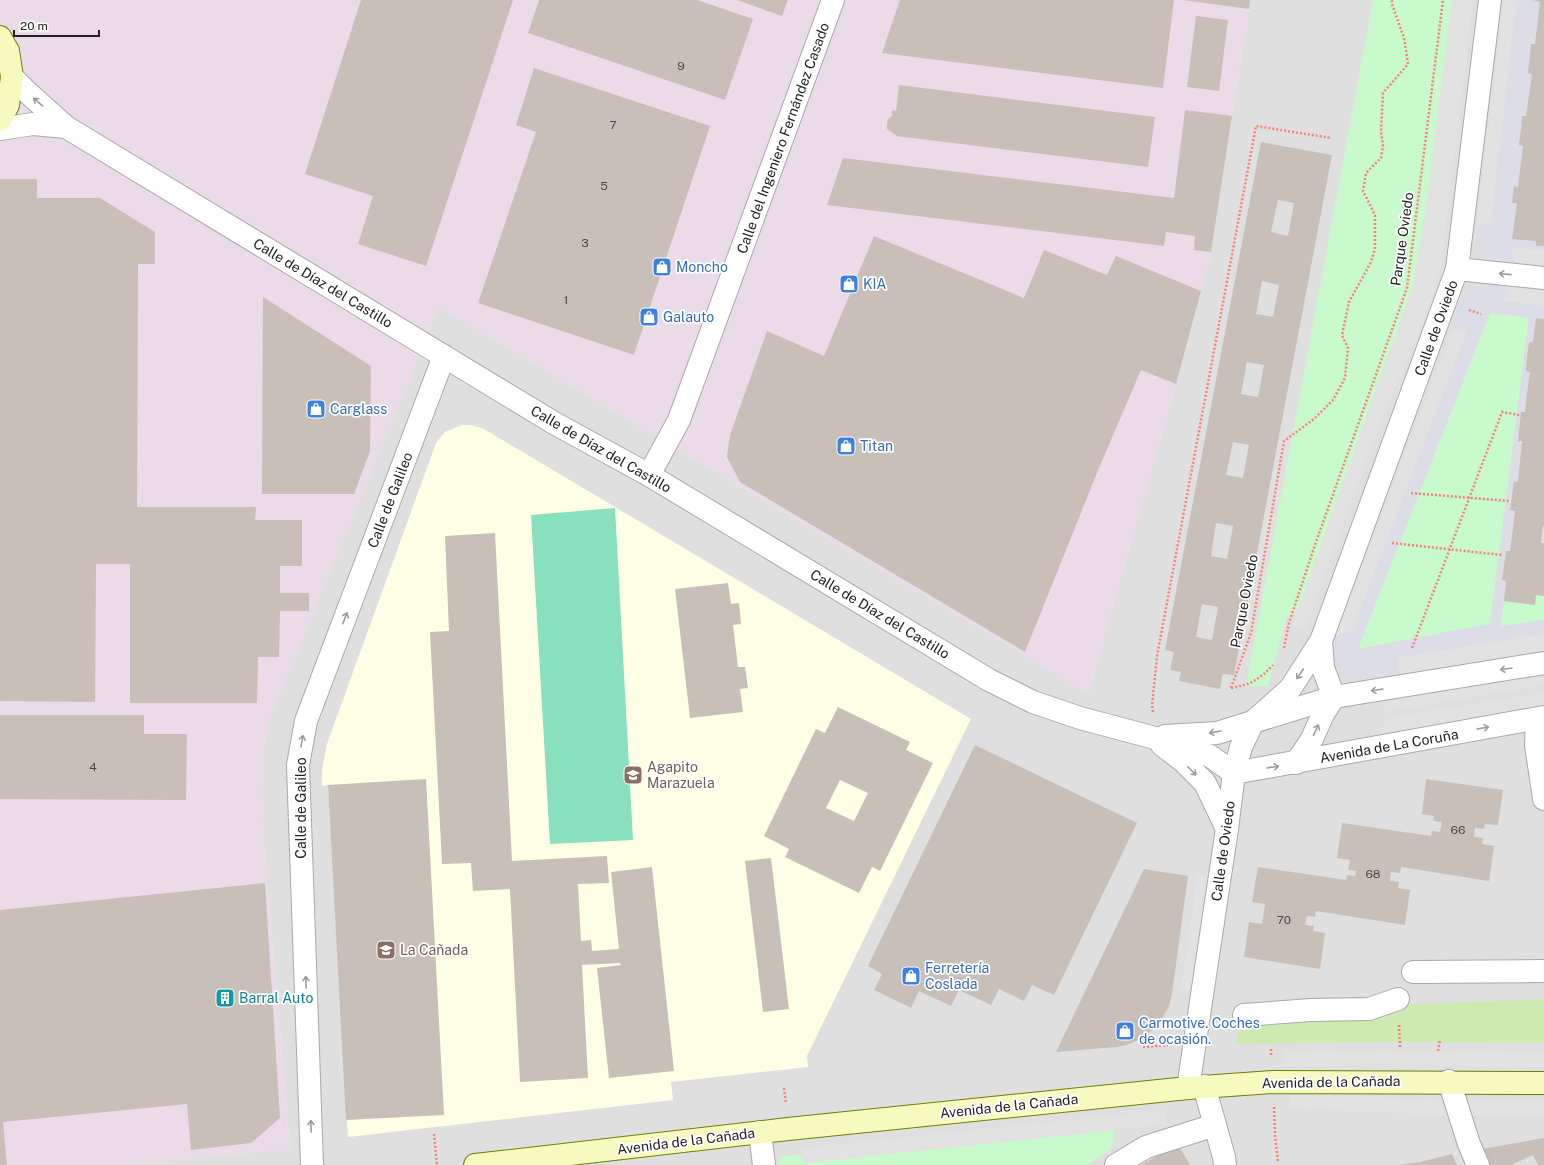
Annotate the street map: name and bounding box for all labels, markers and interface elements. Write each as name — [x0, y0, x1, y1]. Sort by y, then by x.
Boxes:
scale bar — [14, 12, 99, 38]
text: 20 m — [20, 19, 48, 33]
street label: Calle del Ingeniero Fernández Casado — [734, 20, 832, 256]
house number: 9 — [677, 59, 685, 73]
one-way arrow — [33, 98, 44, 107]
house number: 7 — [609, 118, 617, 132]
house number: 5 — [600, 179, 608, 193]
street label: Parque Oviedo — [1387, 191, 1417, 287]
street label: Calle de Díaz del Castillo — [251, 235, 396, 331]
house number: 3 — [581, 236, 589, 250]
shop icon: Moncho — [651, 256, 673, 278]
place label: Moncho — [676, 259, 728, 275]
one-way arrow — [1499, 270, 1512, 278]
shop icon: KIA — [838, 273, 860, 295]
place label: KIA — [863, 276, 887, 292]
street label: Calle de Oviedo — [1411, 278, 1461, 378]
house number: 1 — [564, 293, 568, 307]
shop icon: Galauto — [638, 306, 660, 328]
place label: Galauto — [663, 309, 714, 325]
shop icon: Carglass — [305, 398, 327, 420]
place label: Carglass — [330, 401, 387, 417]
street label: Calle de Díaz del Castillo — [528, 402, 674, 496]
shop icon: Titan — [835, 435, 857, 457]
place label: Titan — [860, 438, 893, 454]
street label: Calle de Galileo — [364, 450, 416, 550]
street label: Parque Oviedo — [1227, 553, 1261, 649]
street label: Calle de Díaz del Castillo — [808, 566, 953, 662]
one-way arrow — [342, 613, 350, 625]
one-way arrow — [1499, 665, 1512, 673]
one-way arrow — [1296, 668, 1304, 679]
one-way arrow — [1371, 687, 1384, 695]
one-way arrow — [1476, 724, 1489, 732]
one-way arrow — [1313, 725, 1320, 737]
street label: Avenida de La Coruña — [1318, 726, 1460, 766]
one-way arrow — [1209, 728, 1222, 736]
one-way arrow — [299, 735, 307, 748]
street label: Calle de Galileo — [293, 757, 309, 859]
place label: Agapito Marazuela — [647, 759, 715, 791]
house number: 4 — [89, 760, 97, 774]
one-way arrow — [1266, 763, 1279, 771]
school or university icon: Agapito Marazuela — [622, 764, 644, 786]
one-way arrow — [1187, 766, 1197, 776]
street label: Calle de Oviedo — [1208, 800, 1238, 902]
house number: 66 — [1451, 823, 1465, 837]
house number: 68 — [1365, 867, 1381, 881]
house number: 70 — [1277, 913, 1291, 927]
school or university icon: La Cañada — [375, 939, 397, 961]
place label: La Cañada — [400, 942, 468, 958]
place label: Ferretería Coslada — [925, 960, 989, 992]
shop icon: Ferretería Coslada — [900, 965, 922, 987]
one-way arrow — [302, 976, 309, 989]
building icon: Barral Auto — [214, 987, 236, 1009]
place label: Barral Auto — [239, 990, 313, 1006]
place label: Carmotive. Coches de ocasión. — [1139, 1015, 1260, 1047]
shop icon: Carmotive. Coches de ocasión. — [1114, 1020, 1136, 1042]
street label: Avenida de la Cañada — [1261, 1073, 1401, 1091]
street label: Avenida de la Cañada — [939, 1091, 1079, 1121]
one-way arrow — [307, 1120, 314, 1133]
street label: Avenida de la Cañada — [616, 1125, 756, 1157]

